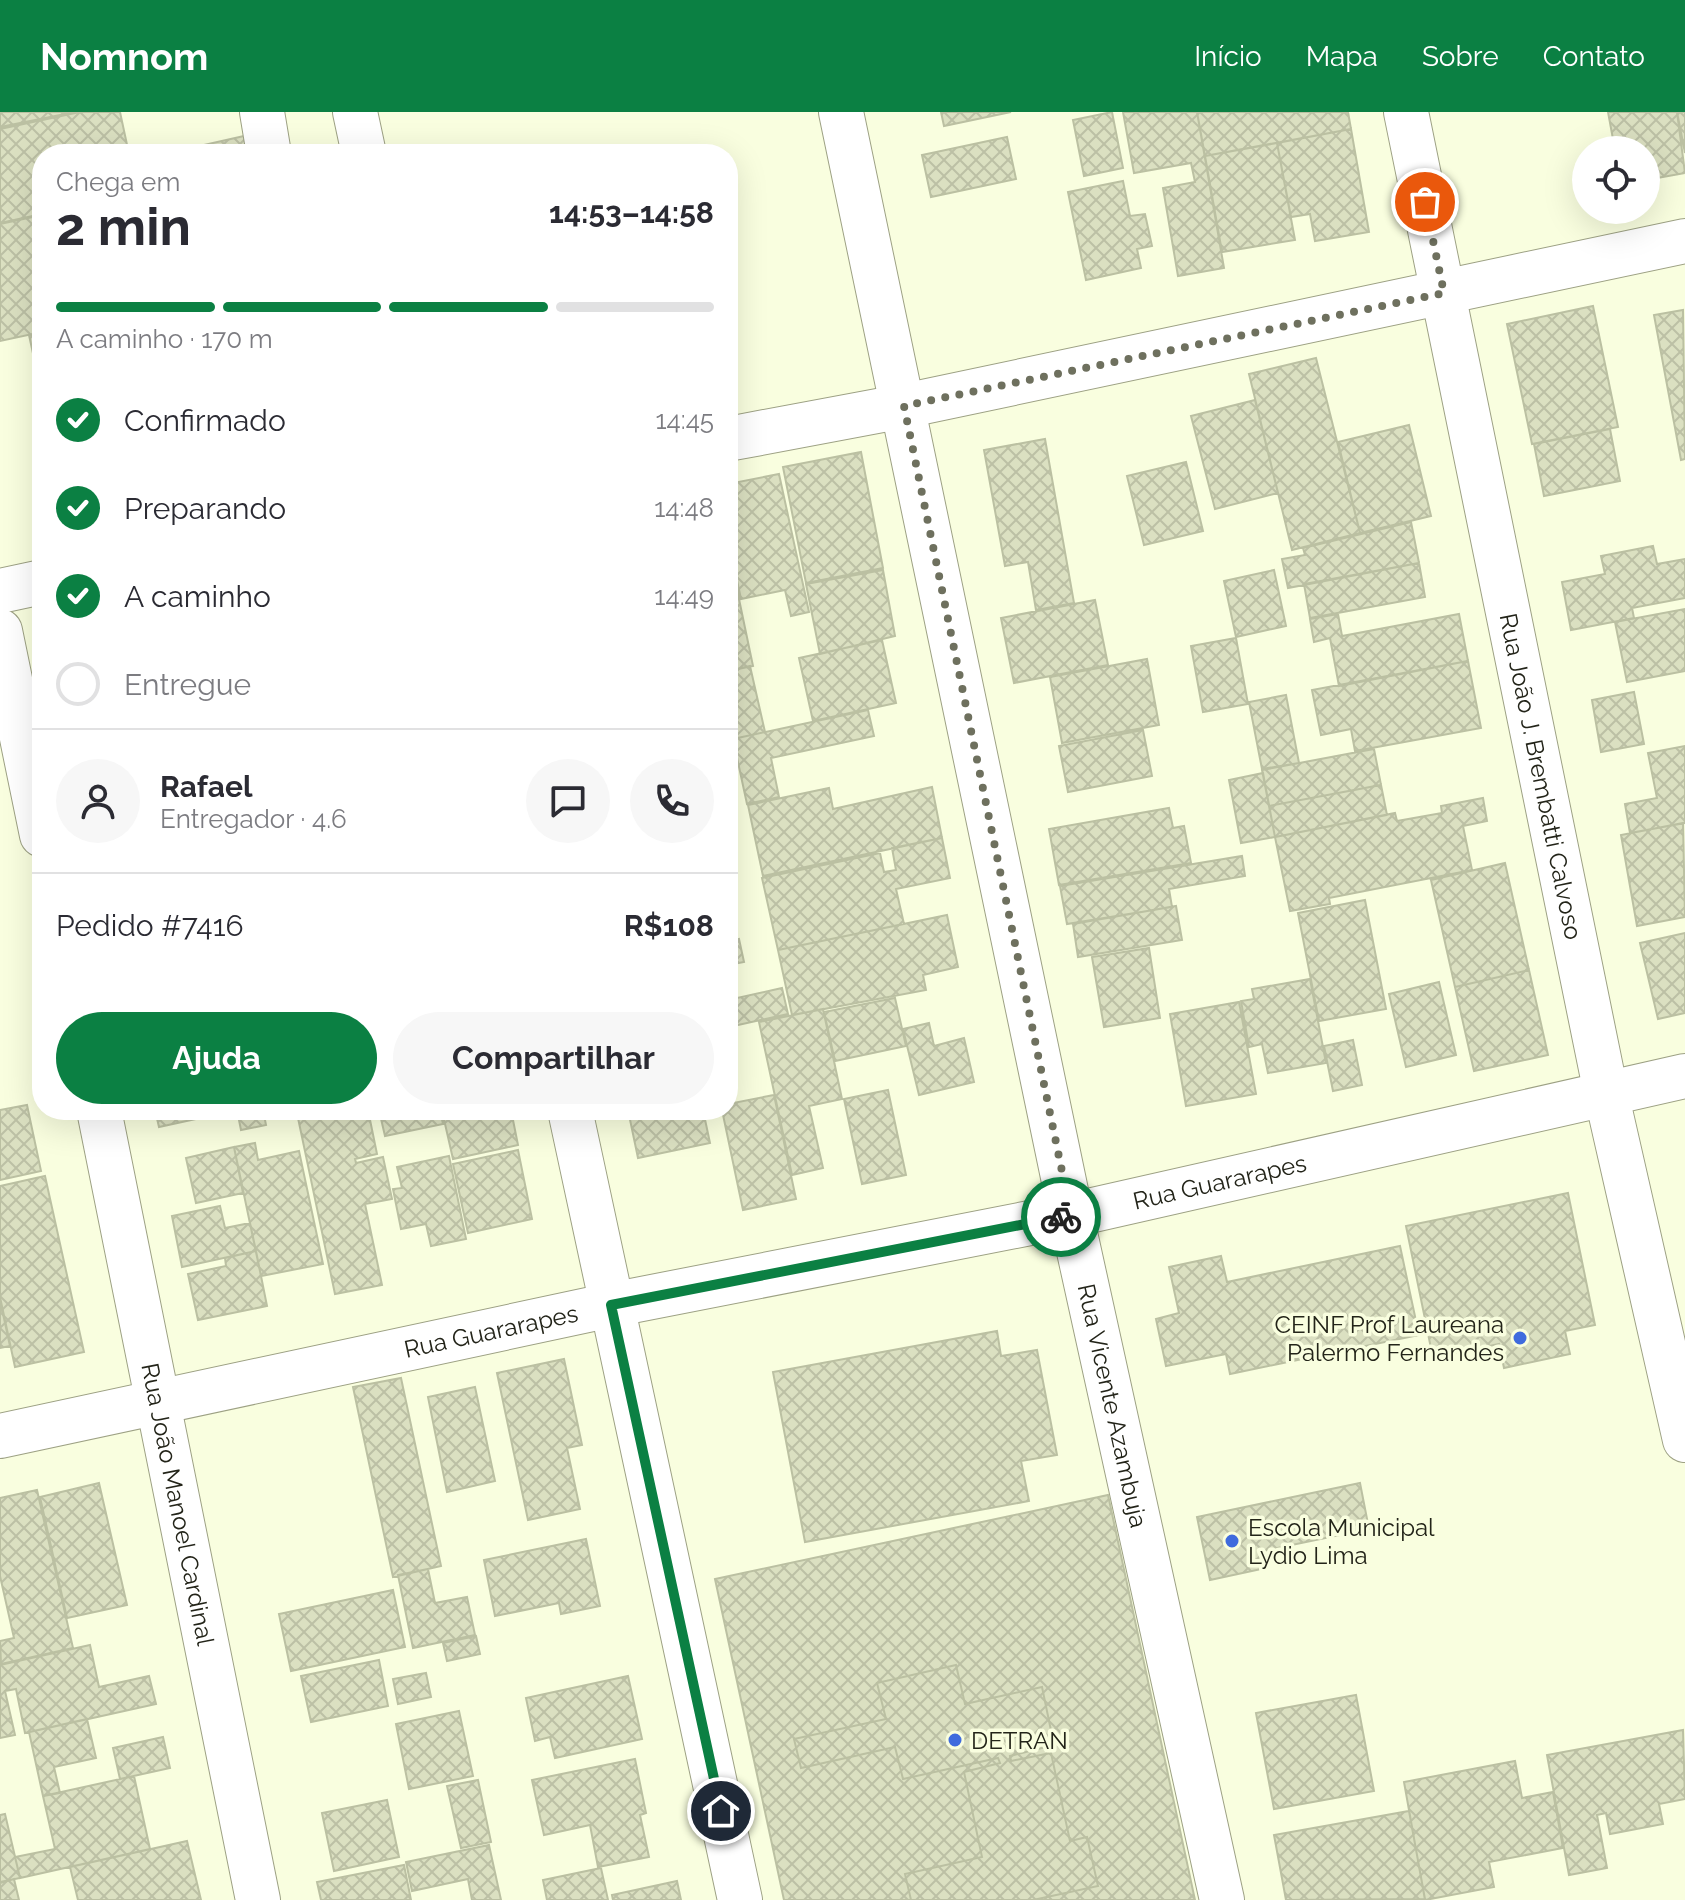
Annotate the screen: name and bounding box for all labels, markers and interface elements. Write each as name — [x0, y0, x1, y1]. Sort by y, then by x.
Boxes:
text: Nomnom — [40, 34, 208, 79]
text: Início — [1194, 40, 1262, 73]
text: Mapa — [1306, 40, 1378, 73]
text: Sobre — [1422, 40, 1499, 73]
text: Contato — [1543, 40, 1645, 73]
map controls — [1572, 136, 1660, 224]
button: locate — [1572, 136, 1660, 224]
text: Chega em — [56, 167, 180, 197]
pin — [1391, 168, 1459, 236]
icon: bag — [1403, 180, 1447, 224]
text: 14:53–14:58 — [549, 195, 714, 230]
text: 2 min — [56, 196, 191, 257]
text: A caminho · 170 m — [56, 324, 273, 354]
icon: check — [56, 398, 100, 442]
text: Confirmado — [124, 403, 286, 438]
text: 14:45 — [655, 405, 714, 435]
icon: check — [56, 486, 100, 530]
text: Preparando — [124, 491, 286, 526]
text: 14:48 — [654, 493, 714, 523]
icon: check — [56, 574, 100, 618]
text: A caminho — [124, 579, 271, 614]
text: 14:49 — [654, 581, 714, 611]
street label: Rua João J. Brembatti Calvoso — [1494, 611, 1589, 942]
text: Entregue — [124, 667, 251, 702]
button: person — [56, 759, 140, 843]
button: chat — [526, 759, 610, 843]
button: phone — [630, 759, 714, 843]
text: Rafael — [160, 769, 253, 804]
text: Entregador · 4.6 — [160, 804, 347, 834]
text: Pedido #7416 — [56, 908, 244, 943]
text: R$108 — [624, 908, 714, 943]
button: Ajuda — [56, 1012, 377, 1104]
button: Compartilhar — [393, 1012, 714, 1104]
street label: Rua Guararapes — [1130, 1148, 1309, 1215]
courier — [1021, 1177, 1101, 1257]
icon: bike — [1039, 1195, 1083, 1239]
street label: Rua Vicente Azambuja — [1072, 1281, 1154, 1530]
street label: Rua Guararapes — [401, 1298, 580, 1363]
place label: CEINF Prof Laureana Palermo Fernandes — [1275, 1310, 1504, 1367]
marker: CEINF Prof Laureana Palermo Fernandes — [1511, 1329, 1529, 1347]
street label: Rua João Manoel Cardinal — [136, 1360, 221, 1648]
place label: Escola Municipal Lydio Lima — [1248, 1513, 1435, 1570]
marker: Escola Municipal Lydio Lima — [1223, 1532, 1241, 1550]
place label: DETRAN — [971, 1726, 1068, 1755]
marker: DETRAN — [946, 1731, 964, 1749]
pin — [687, 1777, 755, 1845]
icon: home — [699, 1789, 743, 1833]

